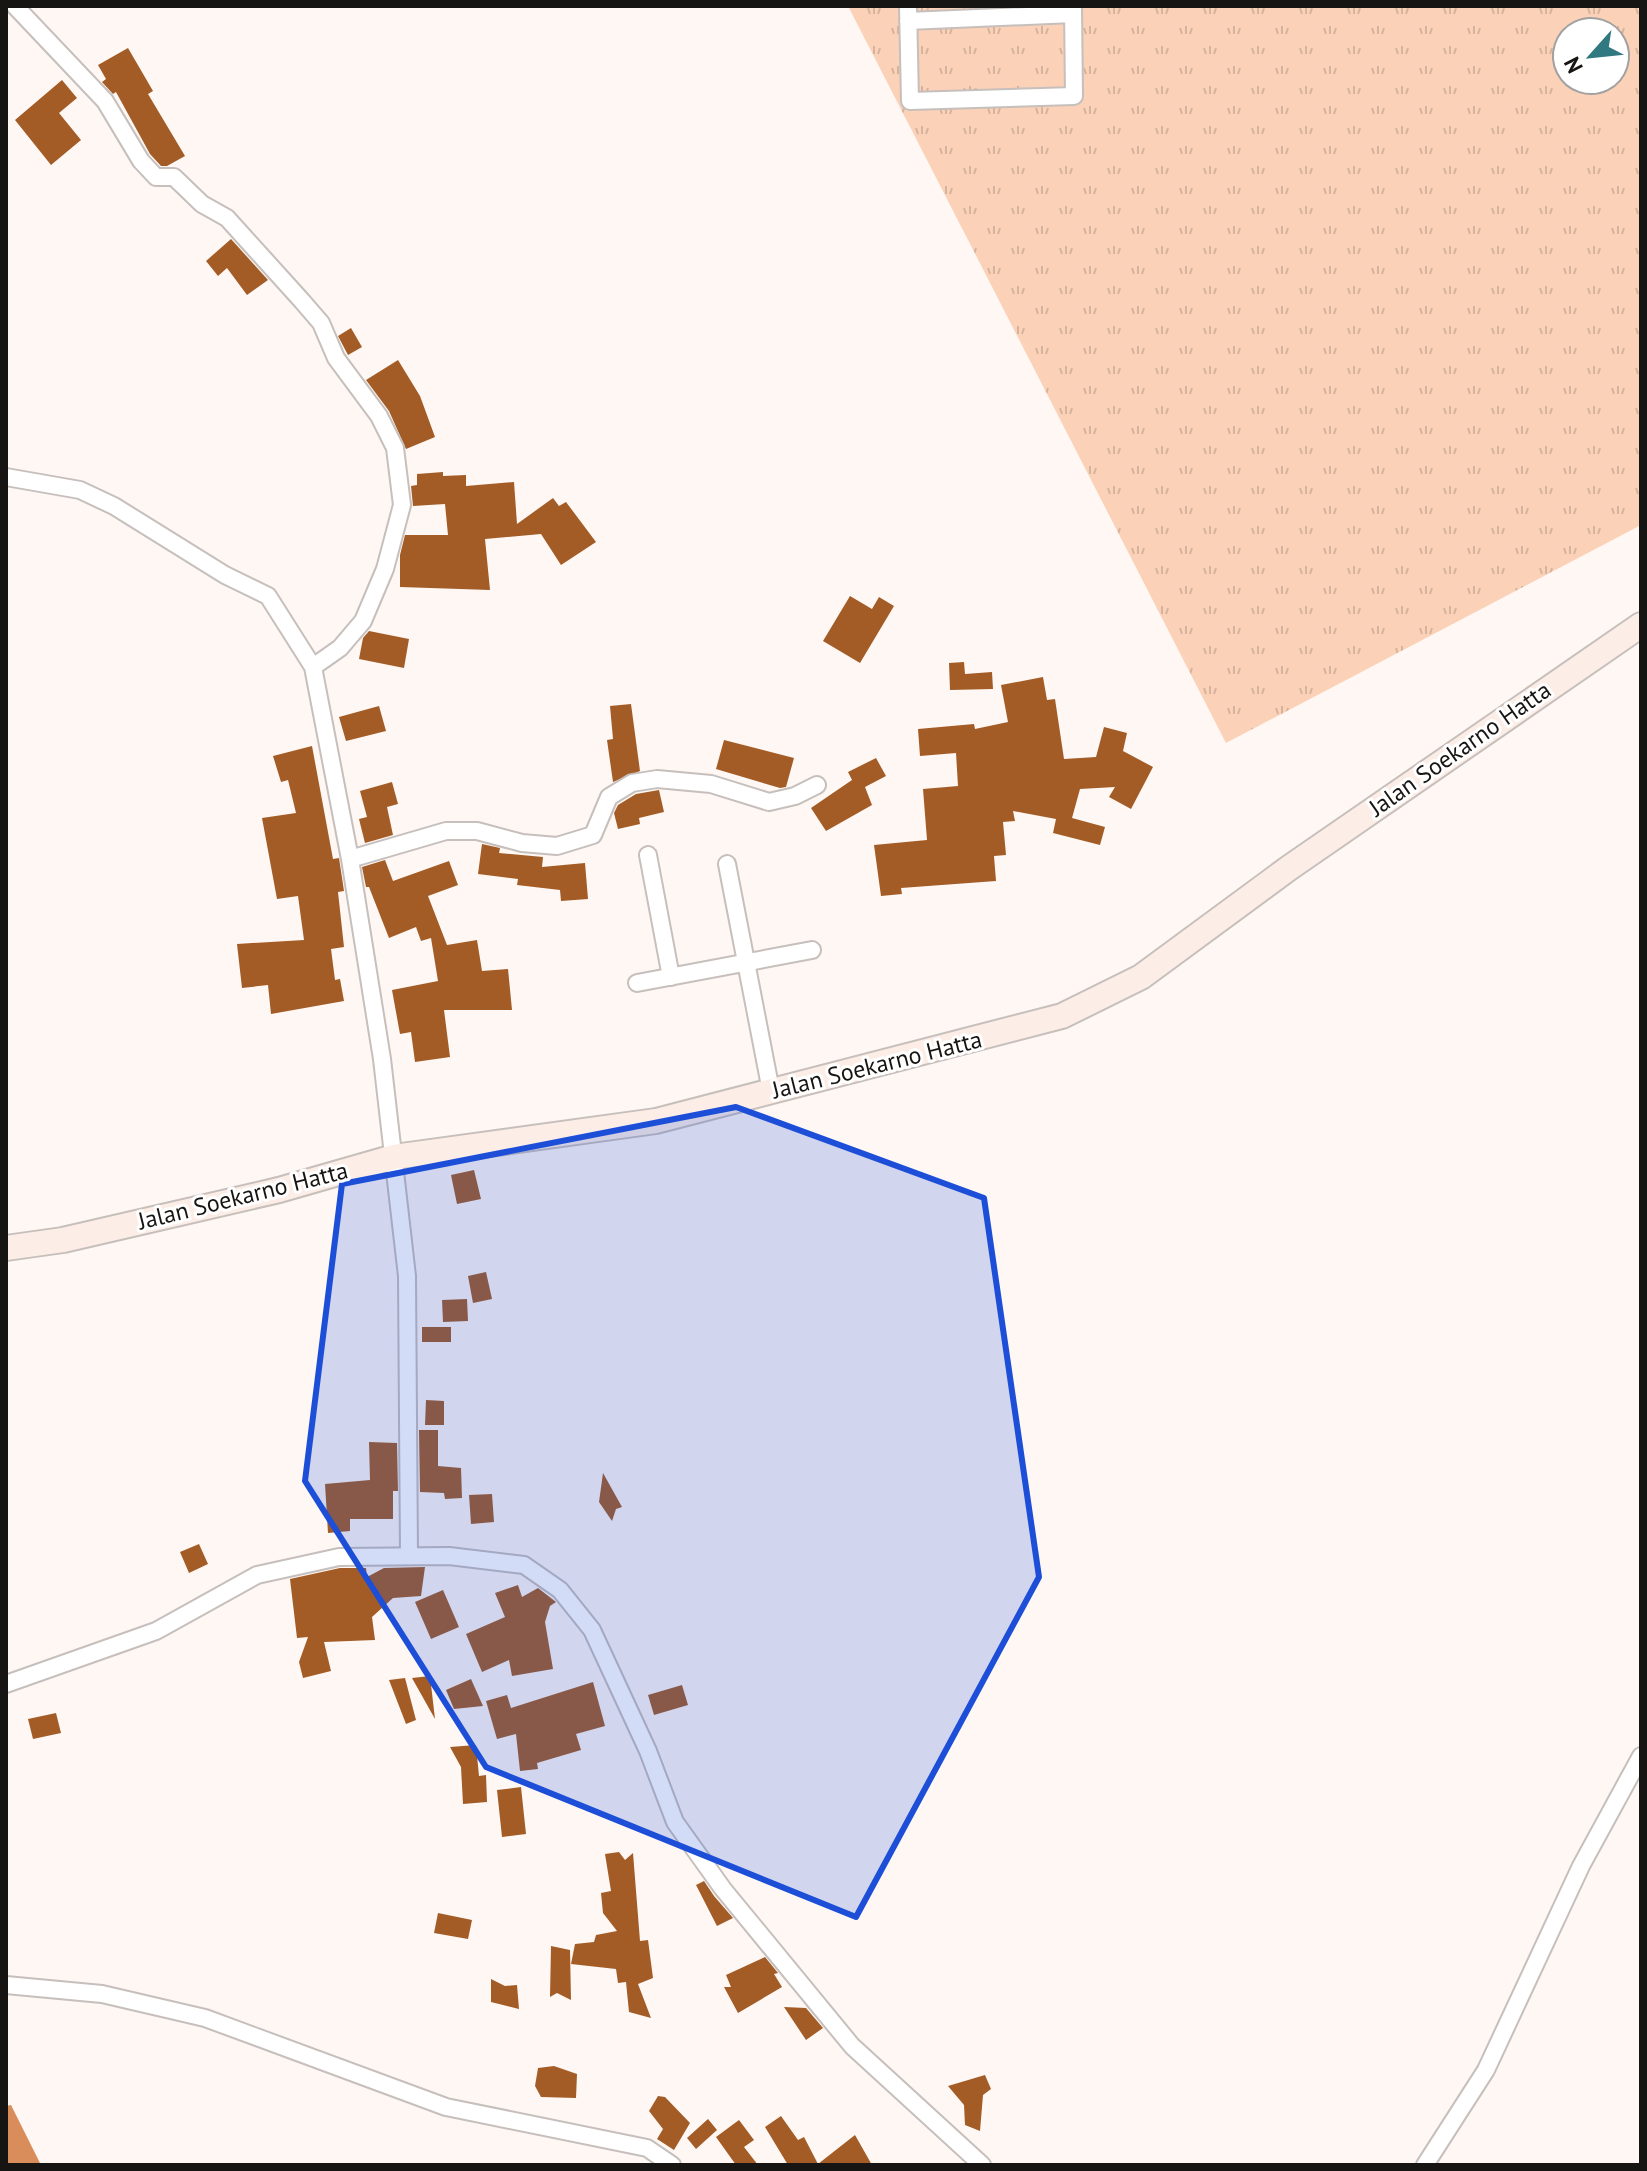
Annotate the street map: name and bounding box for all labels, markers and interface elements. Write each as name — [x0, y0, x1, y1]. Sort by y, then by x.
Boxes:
north arrow — [1551, 16, 1631, 96]
text: N — [1557, 52, 1589, 78]
street label: Jalan Soekarno Hatta — [1362, 674, 1557, 824]
street label: Jalan Soekarno Hatta — [768, 1023, 985, 1106]
street label: Jalan Soekarno Hatta — [134, 1154, 351, 1237]

